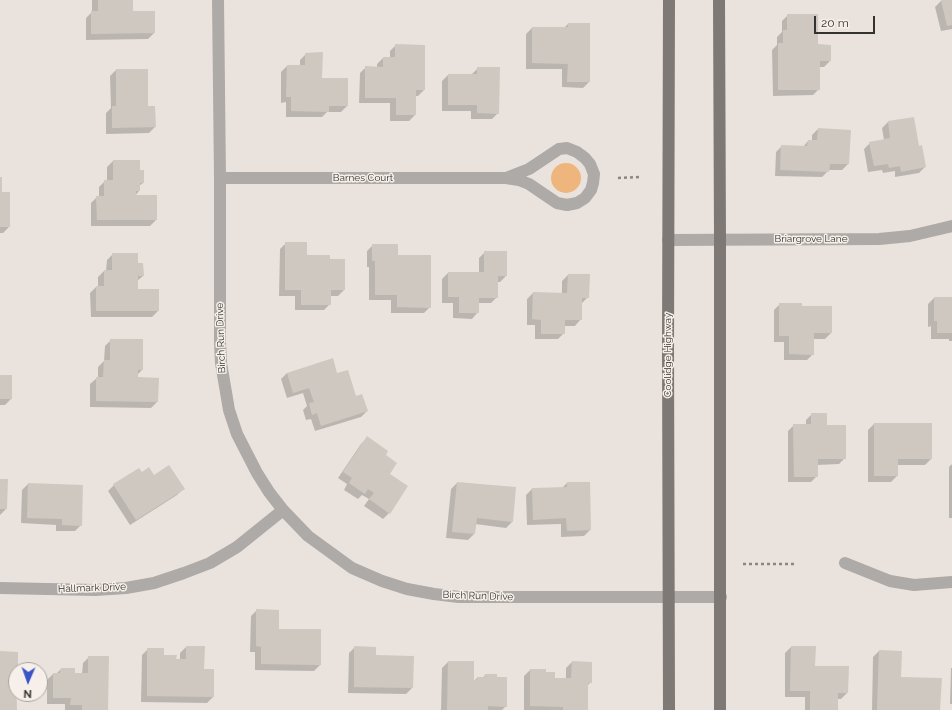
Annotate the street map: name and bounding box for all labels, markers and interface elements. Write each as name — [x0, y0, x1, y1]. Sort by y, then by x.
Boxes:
scale bar — [816, 8, 877, 34]
text: 20 m — [821, 16, 849, 30]
street label: Barnes Court — [333, 172, 393, 184]
street label: Briargrove Lane — [774, 233, 848, 245]
street label: Birch Run Drive — [214, 302, 228, 374]
street label: Coolidge Highway — [662, 313, 674, 397]
street label: Hallmark Drive — [58, 581, 126, 595]
street label: Birch Run Drive — [442, 589, 514, 603]
north arrow — [8, 662, 48, 702]
text: N — [23, 687, 32, 700]

